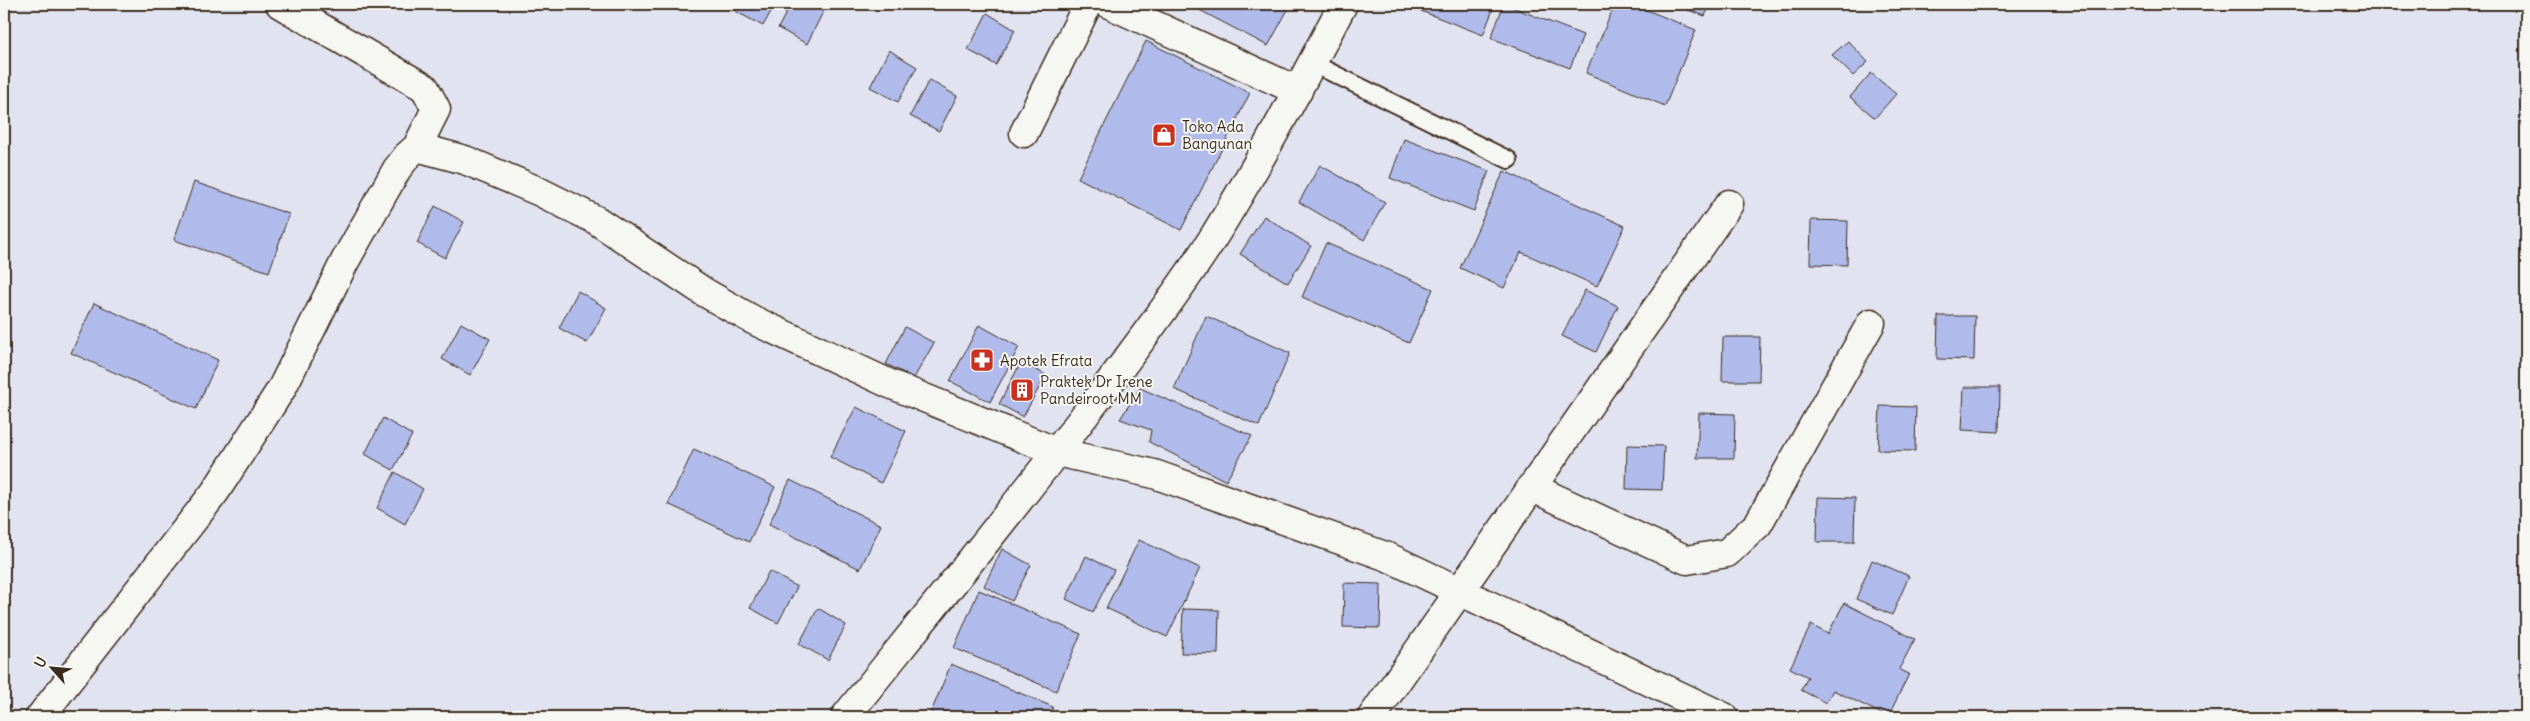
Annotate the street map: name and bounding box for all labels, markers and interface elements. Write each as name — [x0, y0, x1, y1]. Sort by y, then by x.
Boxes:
place label: Toko Ada Bangunan — [1182, 117, 1252, 153]
shop icon: Toko Ada Bangunan — [1151, 122, 1177, 148]
pharmacy icon: Apotek Efrata — [969, 347, 995, 373]
place label: Apotek Efrata — [1000, 351, 1093, 370]
place label: Praktek Dr Irene Pandeiroot MM — [1040, 372, 1153, 408]
building icon: Praktek Dr Irene Pandeiroot MM — [1009, 377, 1035, 403]
north arrow — [28, 644, 78, 694]
text: U — [30, 654, 51, 670]

